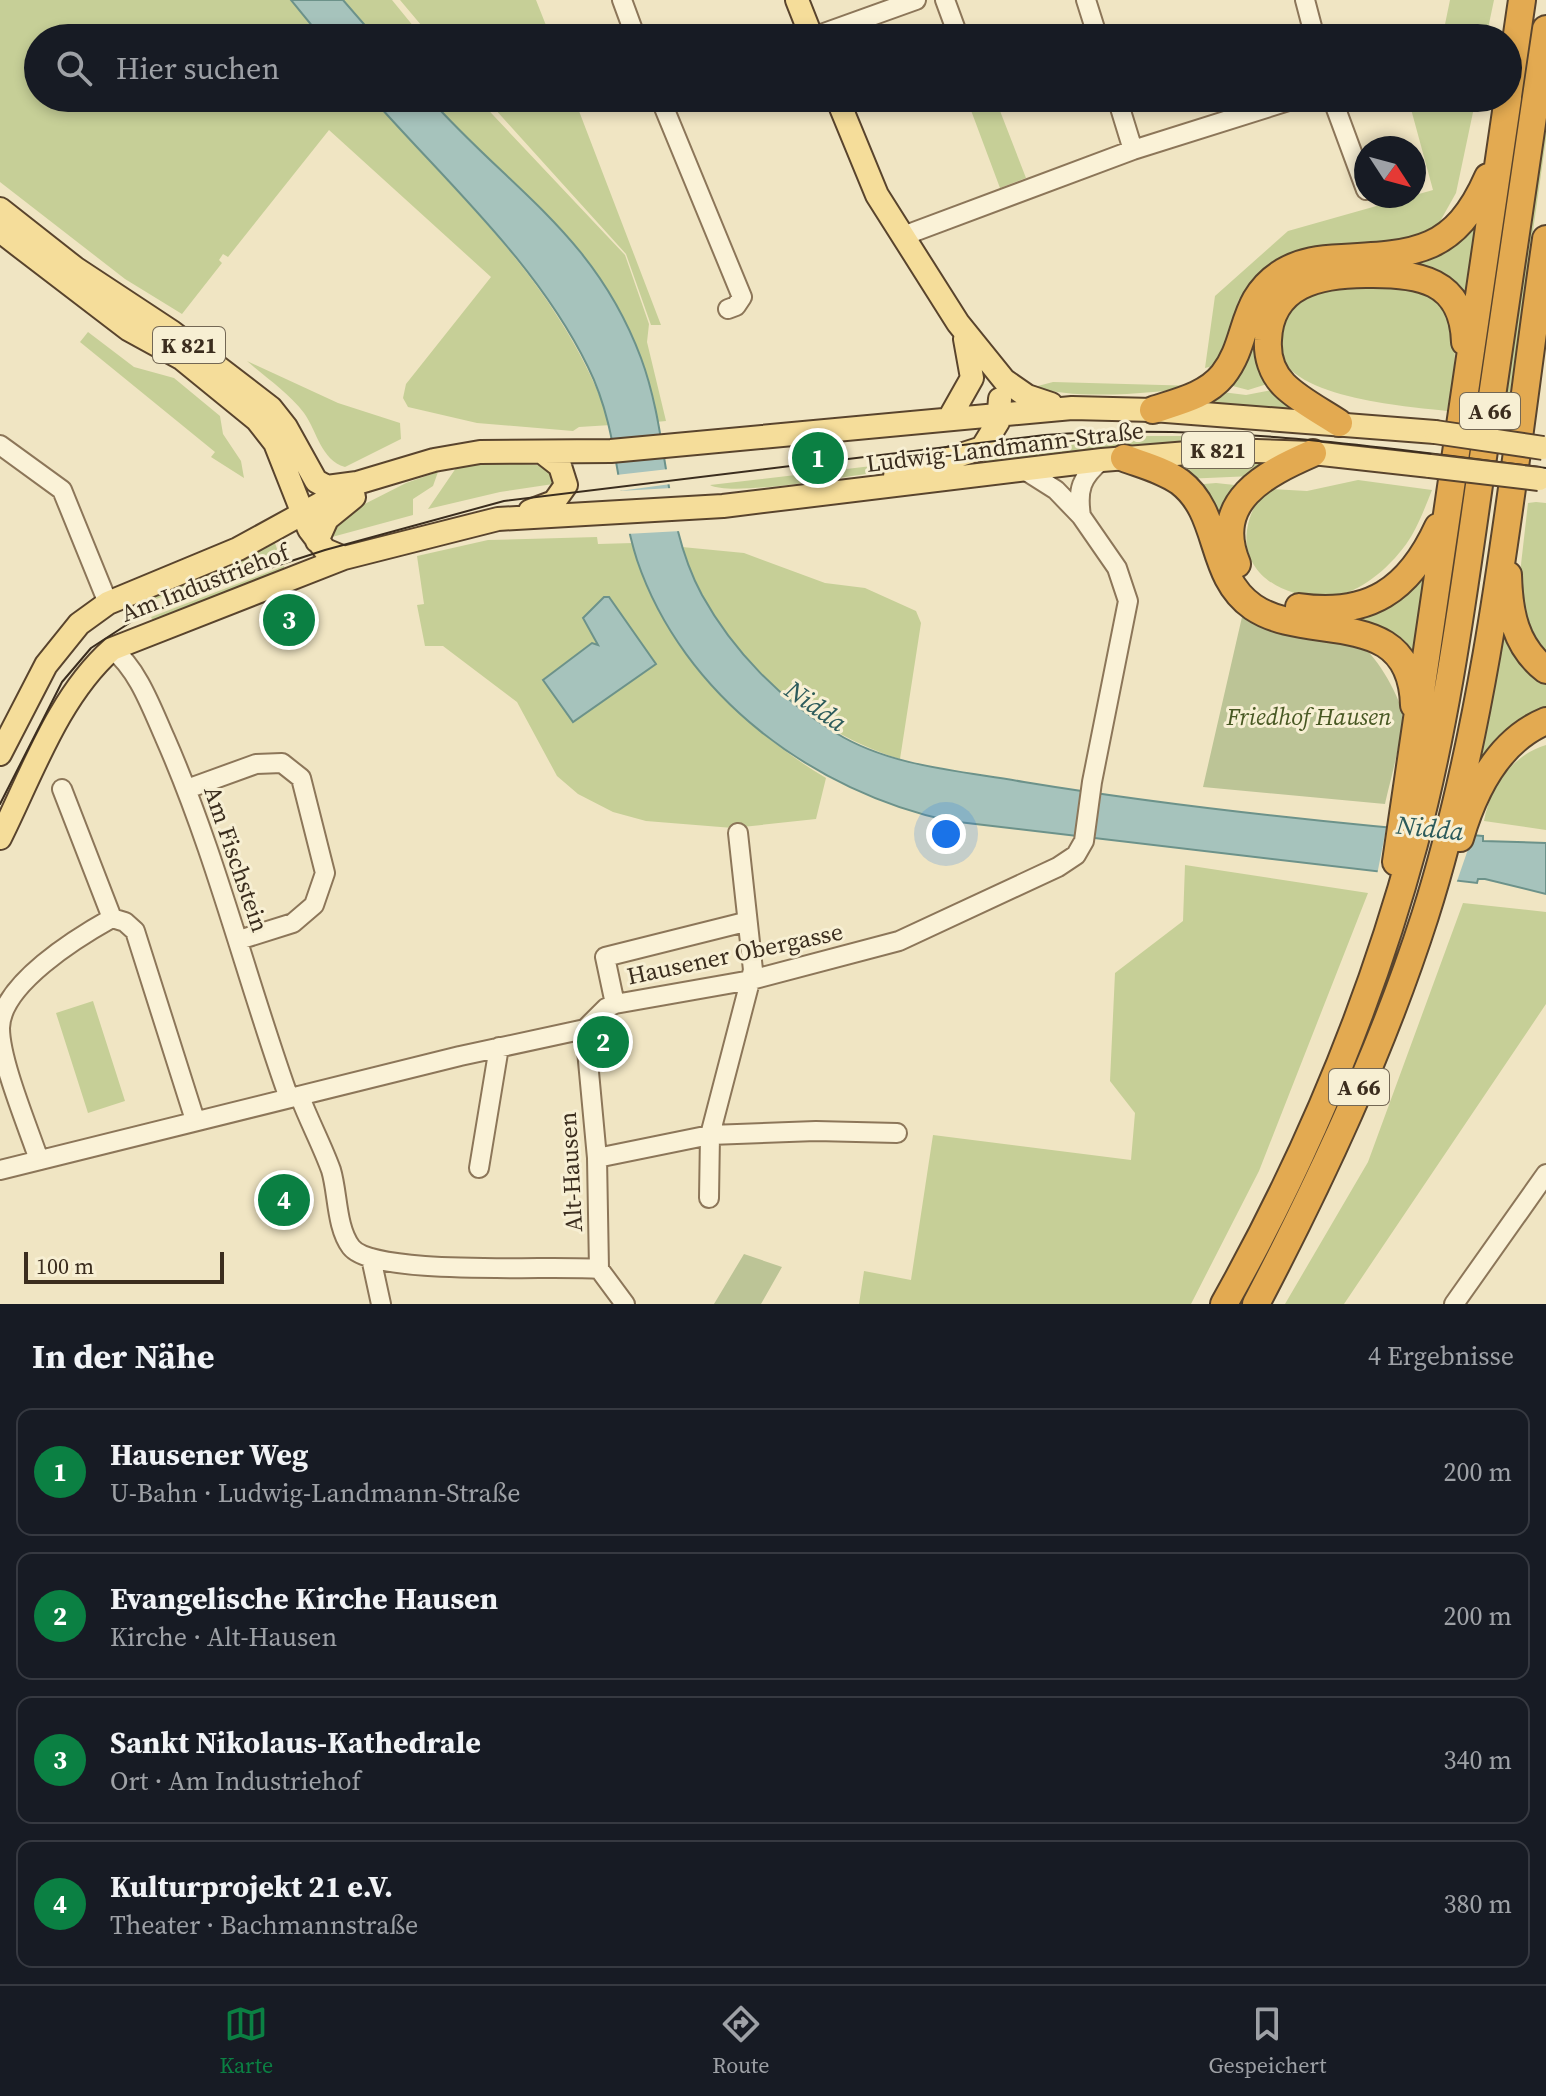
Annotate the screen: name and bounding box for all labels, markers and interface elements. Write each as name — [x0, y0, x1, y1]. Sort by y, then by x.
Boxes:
search box — [24, 24, 1522, 112]
icon: search — [52, 46, 96, 90]
text: Hier suchen — [116, 48, 280, 89]
north arrow — [1354, 136, 1426, 208]
road number: K 821 — [153, 327, 225, 363]
road number: A 66 — [1460, 393, 1520, 429]
street label: Ludwig-Landmann-Straße — [864, 413, 1146, 480]
pin: 1 — [792, 428, 844, 488]
road number: K 821 — [1182, 432, 1254, 468]
street label: Am Industriehof — [116, 534, 296, 630]
pin: 3 — [263, 590, 315, 650]
water label: Nidda — [777, 671, 854, 740]
park label: Friedhof Hausen — [1225, 700, 1392, 733]
street label: Am Fischstein — [196, 781, 277, 936]
water label: Nidda — [1393, 806, 1466, 849]
your location — [926, 814, 966, 854]
street label: Hausener Obergasse — [624, 914, 846, 993]
pin: 2 — [577, 1012, 629, 1072]
road number: A 66 — [1329, 1069, 1389, 1105]
street label: Alt-Hausen — [551, 1111, 590, 1233]
pin: 4 — [258, 1170, 310, 1230]
scale bar — [24, 1248, 224, 1284]
text: 100 m — [36, 1251, 94, 1281]
text: In der Nähe — [32, 1333, 215, 1379]
text: 4 Ergebnisse — [1368, 1338, 1514, 1374]
text: Hausener Weg — [110, 1434, 308, 1475]
text: 1 — [53, 1454, 67, 1490]
text: 200 m — [1444, 1454, 1512, 1490]
text: U-Bahn · Ludwig-Landmann-Straße — [110, 1475, 520, 1511]
text: Evangelische Kirche Hausen — [110, 1578, 498, 1619]
text: 2 — [53, 1598, 67, 1634]
text: 200 m — [1444, 1598, 1512, 1634]
text: Kirche · Alt-Hausen — [110, 1619, 337, 1655]
text: Sankt Nikolaus-Kathedrale — [110, 1722, 481, 1763]
text: 3 — [53, 1742, 67, 1778]
text: 340 m — [1444, 1742, 1512, 1778]
text: Ort · Am Industriehof — [110, 1763, 361, 1799]
text: Kulturprojekt 21 e.V. — [110, 1866, 393, 1907]
text: 4 — [53, 1886, 67, 1922]
text: 380 m — [1444, 1886, 1512, 1922]
text: Theater · Bachmannstraße — [110, 1907, 418, 1943]
tab: Karte — [220, 2002, 273, 2080]
tab: Route — [712, 2002, 769, 2080]
tab: Gespeichert — [1208, 2002, 1326, 2080]

